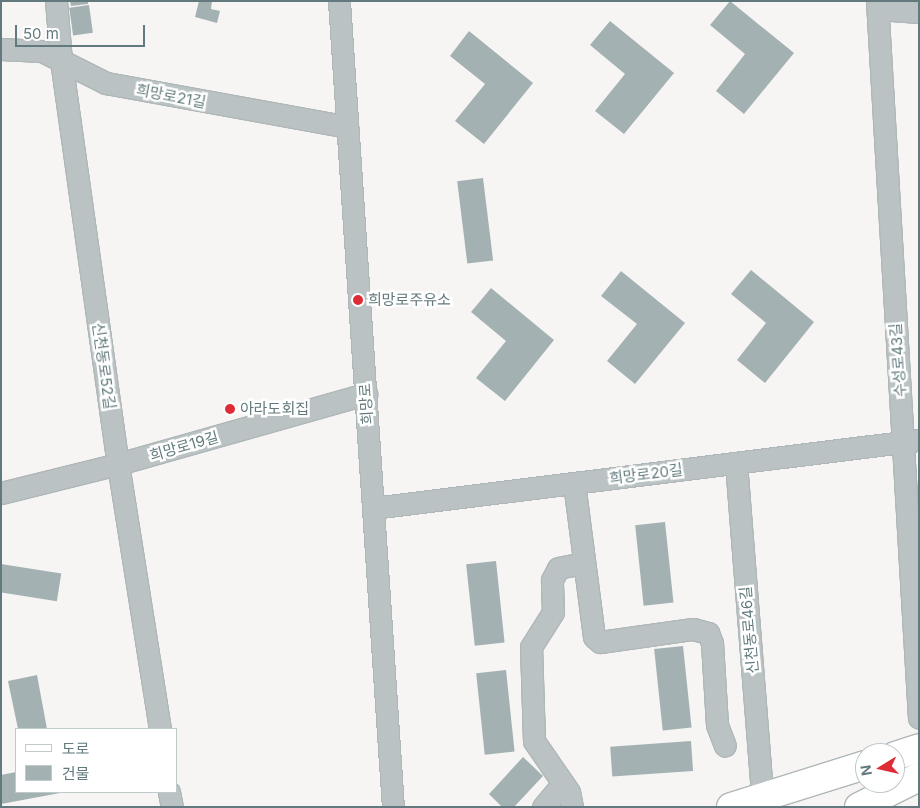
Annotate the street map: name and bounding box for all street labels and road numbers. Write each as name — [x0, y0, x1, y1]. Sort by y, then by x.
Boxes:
street label: 희망로21길 — [135, 80, 207, 112]
street label: 신천동로52길 — [89, 322, 119, 410]
street label: 수성로43길 — [886, 322, 910, 398]
street label: 희망로 — [356, 383, 376, 425]
street label: 희망로19길 — [148, 428, 220, 464]
street label: 희망로20길 — [608, 461, 684, 487]
street label: 신천동로46길 — [736, 585, 762, 675]

